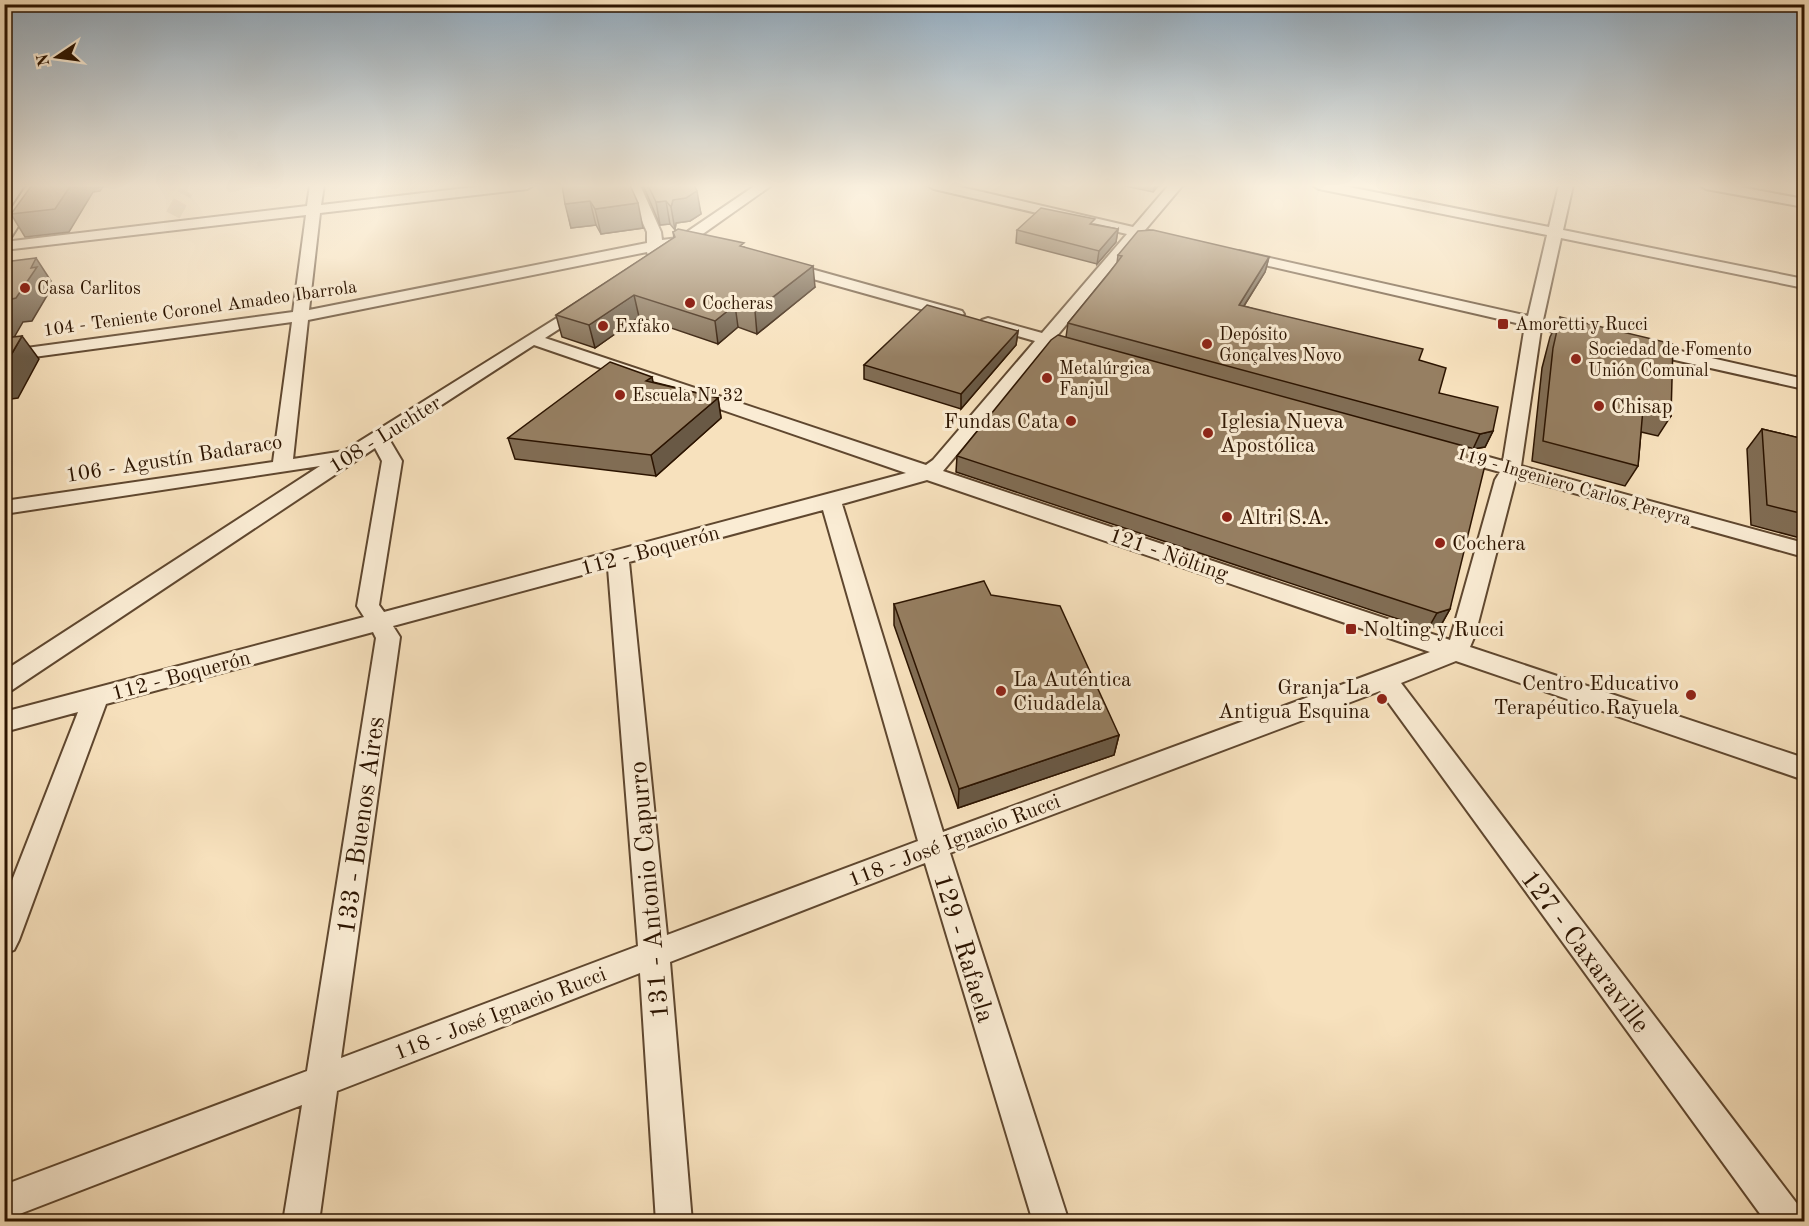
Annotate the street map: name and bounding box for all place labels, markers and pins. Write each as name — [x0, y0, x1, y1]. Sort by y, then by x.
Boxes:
place label: Casa Carlitos — [37, 280, 141, 298]
marker: Casa Carlitos — [18, 281, 32, 295]
place label: Cocheras — [702, 295, 773, 313]
marker: Cocheras — [683, 296, 697, 310]
place label: Amoretti y Rucci — [1515, 316, 1648, 334]
marker: Amoretti y Rucci — [1496, 317, 1510, 331]
place label: Exfako — [615, 318, 670, 336]
marker: Exfako — [596, 319, 610, 333]
place label: Depósito Gonçalves Novo — [1219, 326, 1342, 365]
marker: Depósito Gonçalves Novo — [1200, 337, 1214, 351]
place label: Sociedad de Fomento Unión Comunal — [1588, 341, 1752, 380]
marker: Sociedad de Fomento Unión Comunal — [1569, 352, 1583, 366]
place label: Metalúrgica Fanjul — [1059, 360, 1151, 399]
marker: Metalúrgica Fanjul — [1040, 371, 1054, 385]
place label: Escuela Nº 32 — [632, 387, 743, 405]
marker: Escuela Nº 32 — [613, 388, 627, 402]
place label: Chisap — [1611, 397, 1673, 418]
marker: Chisap — [1592, 399, 1606, 413]
place label: Fundas Cata — [944, 412, 1059, 433]
place label: Iglesia Nueva Apostólica — [1220, 412, 1344, 457]
marker: Fundas Cata — [1064, 414, 1078, 428]
marker: Iglesia Nueva Apostólica — [1201, 426, 1215, 440]
place label: Altri S.A. — [1239, 508, 1329, 529]
marker: Altri S.A. — [1220, 510, 1234, 524]
place label: Cochera — [1452, 534, 1526, 555]
marker: Cochera — [1433, 536, 1447, 550]
place label: Nolting y Rucci — [1363, 620, 1504, 641]
marker: Nolting y Rucci — [1344, 622, 1358, 636]
place label: La Auténtica Ciudadela — [1013, 670, 1131, 715]
place label: Centro Educativo Terapéutico Rayuela — [1493, 674, 1679, 719]
place label: Granja La Antigua Esquina — [1218, 678, 1370, 723]
marker: La Auténtica Ciudadela — [994, 684, 1008, 698]
marker: Centro Educativo Terapéutico Rayuela — [1684, 688, 1698, 702]
marker: Granja La Antigua Esquina — [1375, 692, 1389, 706]

